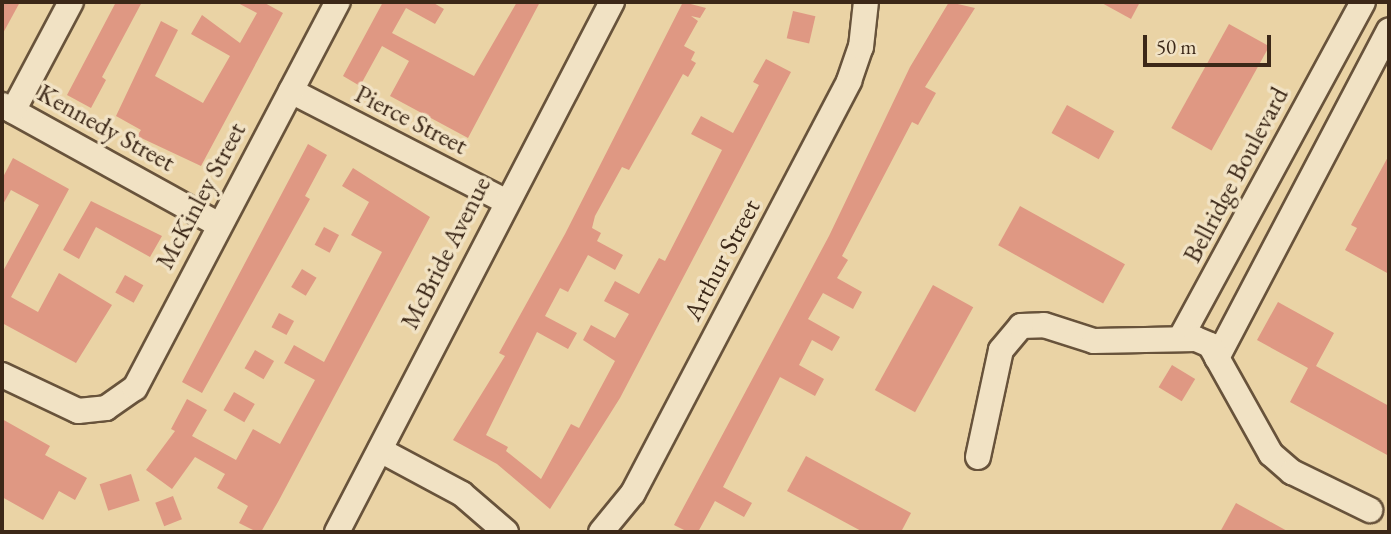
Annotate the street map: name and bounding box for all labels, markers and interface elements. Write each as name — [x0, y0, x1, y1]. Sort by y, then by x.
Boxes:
scale bar — [1146, 21, 1274, 65]
text: 50 m — [1156, 33, 1197, 60]
street label: Kennedy Street — [32, 77, 180, 179]
street label: Pierce Street — [350, 78, 472, 162]
street label: Bellridge Boulevard — [1177, 82, 1295, 268]
street label: McKinley Street — [149, 117, 253, 275]
street label: McBride Avenue — [394, 172, 498, 334]
street label: Arthur Street — [677, 194, 767, 326]

